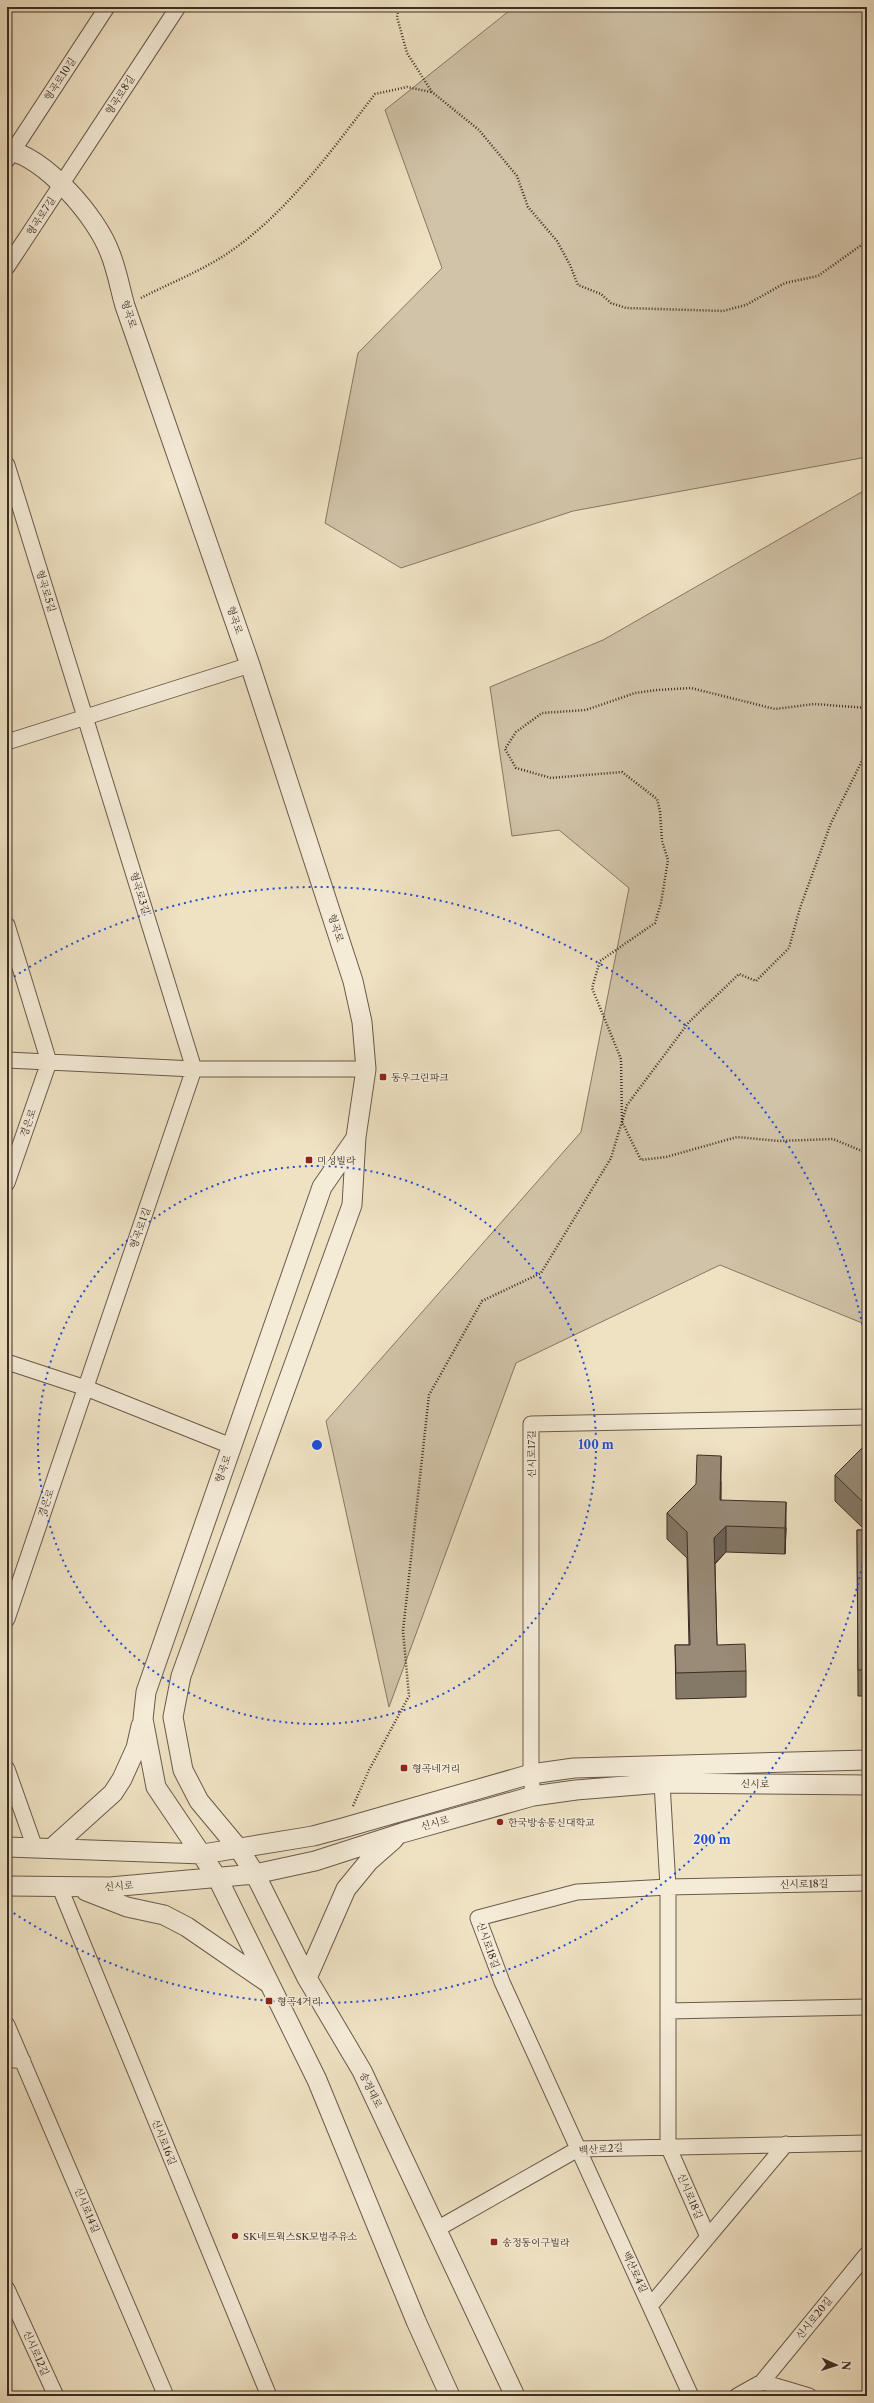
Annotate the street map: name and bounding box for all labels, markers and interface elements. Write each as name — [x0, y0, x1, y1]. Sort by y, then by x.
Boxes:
street label: 형곡로10길 — [41, 55, 79, 103]
street label: 형곡로8길 — [102, 73, 138, 117]
street label: 형곡로7길 — [24, 194, 58, 238]
street label: 형곡로 — [118, 298, 140, 330]
street label: 형곡로5길 — [33, 568, 59, 614]
street label: 형곡로 — [224, 604, 246, 636]
street label: 형곡로3길 — [127, 870, 153, 916]
street label: 형곡로 — [325, 912, 347, 944]
place label: 동우그린파크 — [391, 1071, 449, 1084]
marker: 동우그린파크 — [378, 1072, 388, 1082]
street label: 경은로 — [17, 1107, 39, 1139]
place label: 미성빌라 — [317, 1154, 356, 1167]
marker: 미성빌라 — [304, 1155, 314, 1165]
street label: 형곡로1길 — [127, 1206, 153, 1250]
street label: 신시로17길 — [525, 1430, 538, 1478]
text: 100 m — [578, 1437, 614, 1452]
centre of rings — [310, 1438, 324, 1452]
street label: 형곡로 — [212, 1453, 234, 1485]
street label: 경은로 — [35, 1487, 57, 1519]
place label: 형곡네거리 — [412, 1762, 460, 1775]
marker: 형곡네거리 — [399, 1763, 409, 1773]
street label: 신시로 — [740, 1777, 770, 1791]
street label: 신시로 — [419, 1813, 451, 1833]
place label: 한국방송통신대학교 — [508, 1816, 595, 1829]
marker: 한국방송통신대학교 — [495, 1817, 505, 1827]
text: 200 m — [693, 1832, 731, 1847]
street label: 신시로18길 — [779, 1877, 829, 1891]
street label: 신시로 — [104, 1878, 134, 1893]
street label: 신시로18길 — [474, 1920, 502, 1970]
place label: 형곡4거리 — [277, 1995, 321, 2008]
marker: 형곡4거리 — [264, 1996, 274, 2006]
street label: 송정대로 — [357, 2070, 385, 2111]
street label: 신시로16길 — [149, 2117, 179, 2167]
street label: 백산로2길 — [578, 2141, 624, 2157]
street label: 신시로18길 — [674, 2171, 706, 2221]
street label: 신시로14길 — [72, 2185, 102, 2235]
place label: SK네트웍스SK모범주유소 — [243, 2230, 358, 2243]
marker: SK네트웍스SK모범주유소 — [230, 2231, 240, 2241]
place label: 송정동이구빌라 — [502, 2236, 570, 2249]
marker: 송정동이구빌라 — [489, 2237, 499, 2247]
street label: 백산로4길 — [620, 2249, 650, 2295]
street label: 신시로20길 — [793, 2294, 835, 2342]
street label: 신시로12길 — [20, 2328, 52, 2378]
north arrow — [816, 2345, 856, 2385]
text: N — [839, 2360, 853, 2371]

